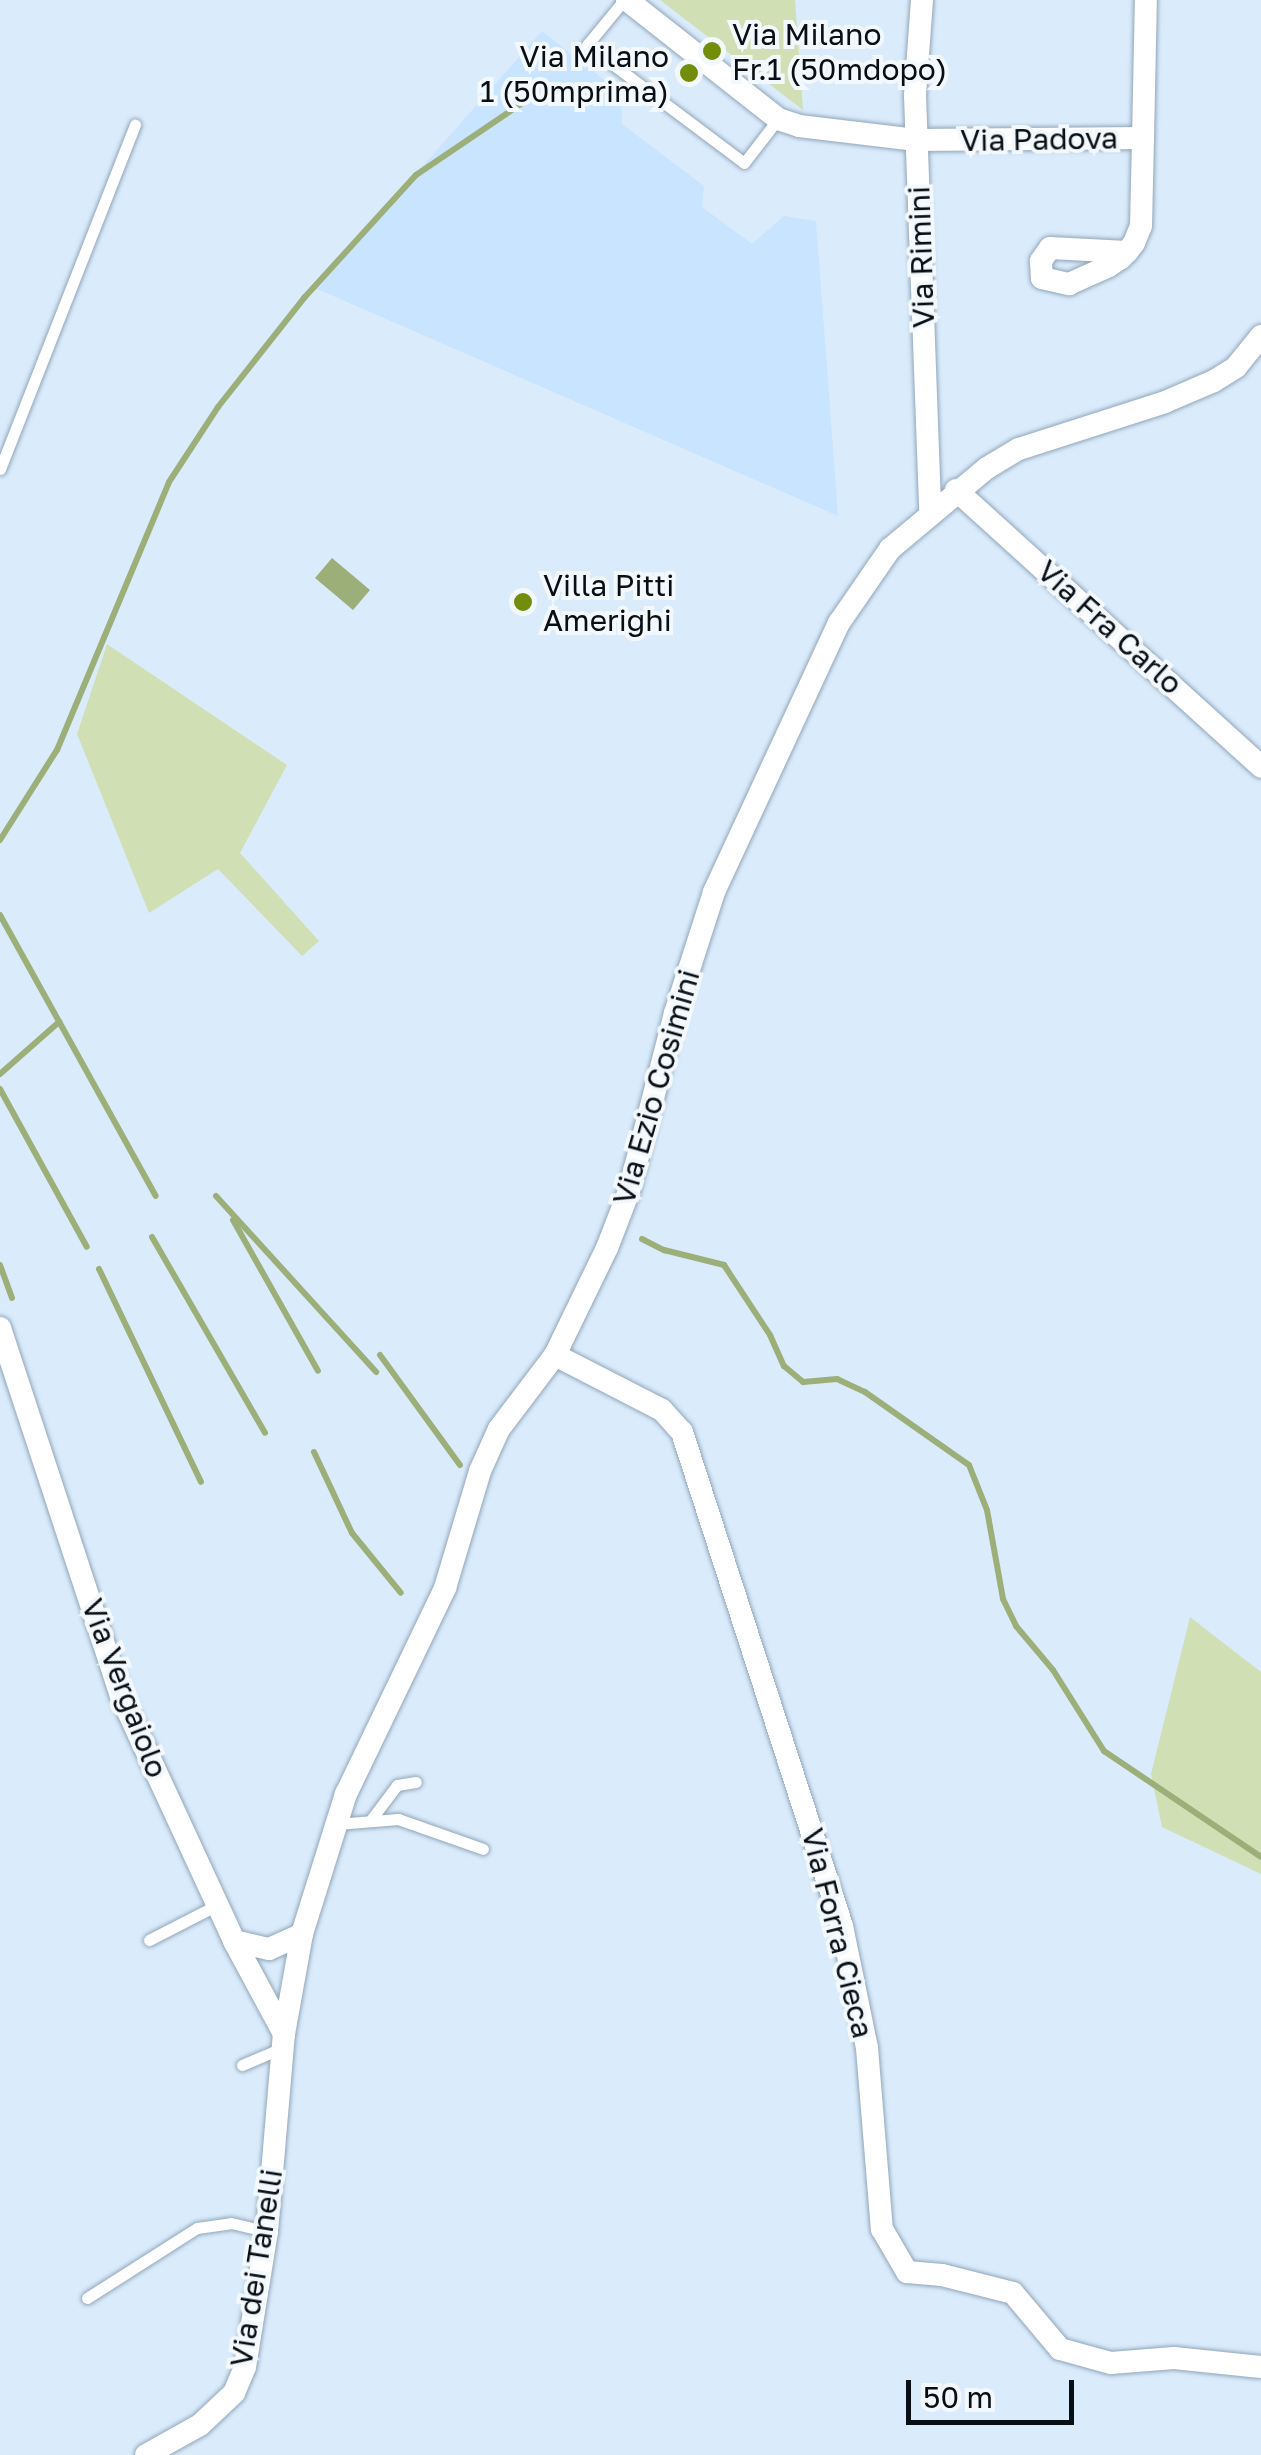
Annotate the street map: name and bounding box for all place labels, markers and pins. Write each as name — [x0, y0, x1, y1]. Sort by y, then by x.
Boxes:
place label: Via Milano Fr.1 (50mdopo) — [732, 16, 947, 86]
place label: Via Milano 1 (50mprima) — [480, 38, 669, 108]
marker: Via Milano Fr.1 (50mdopo) — [701, 40, 723, 62]
marker: Via Milano 1 (50mprima) — [678, 62, 700, 84]
place label: Villa Pitti Amerighi — [543, 567, 674, 638]
marker: Villa Pitti Amerighi — [512, 591, 534, 613]

